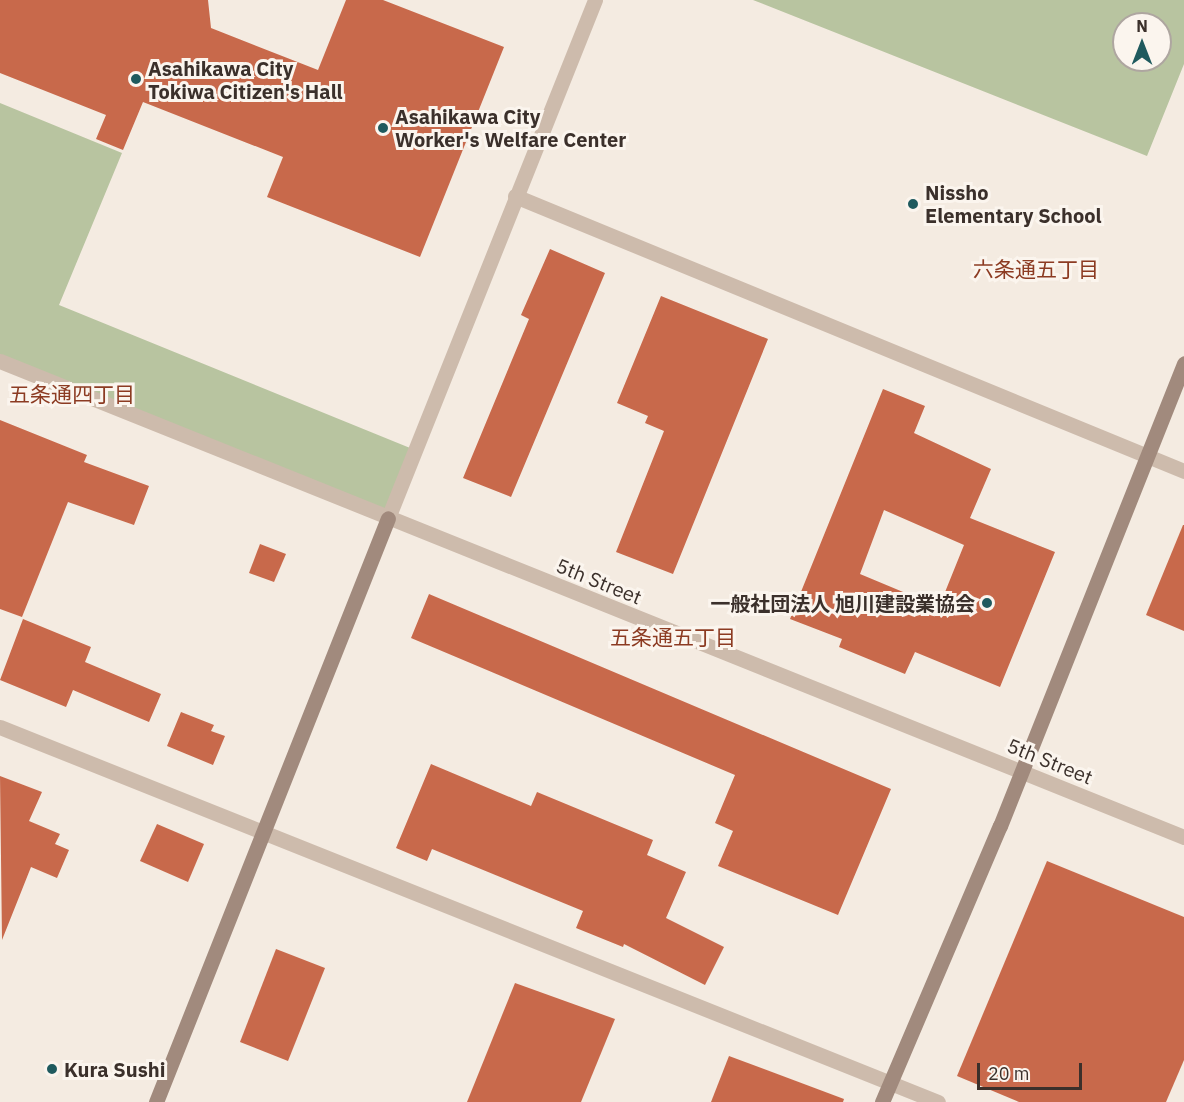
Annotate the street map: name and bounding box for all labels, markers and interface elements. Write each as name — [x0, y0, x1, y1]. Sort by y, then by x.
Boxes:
north arrow — [1112, 12, 1172, 72]
text: N — [1136, 16, 1148, 36]
place label: Asahikawa City Tokiwa Citizen's Hall — [148, 56, 343, 103]
marker: Asahikawa City Tokiwa Citizen's Hall — [129, 72, 143, 86]
place label: Asahikawa City Worker's Welfare Center — [395, 104, 626, 151]
marker: Asahikawa City Worker's Welfare Center — [376, 121, 390, 135]
place label: Nissho Elementary School — [925, 180, 1101, 227]
marker: Nissho Elementary School — [906, 197, 920, 211]
district label: 六条通五丁目 — [973, 256, 1099, 282]
district label: 五条通四丁目 — [9, 381, 135, 407]
street label: 5th Street — [553, 553, 645, 609]
place label: 一般社団法人 旭川建設業協会 — [710, 591, 975, 615]
marker: 一般社団法人 旭川建設業協会 — [980, 596, 994, 610]
district label: 五条通五丁目 — [610, 624, 736, 650]
street label: 5th Street — [1004, 733, 1096, 789]
scale bar — [980, 1051, 1085, 1089]
place label: Kura Sushi — [64, 1057, 165, 1081]
marker: Kura Sushi — [45, 1062, 59, 1076]
text: 20 m — [988, 1062, 1030, 1085]

